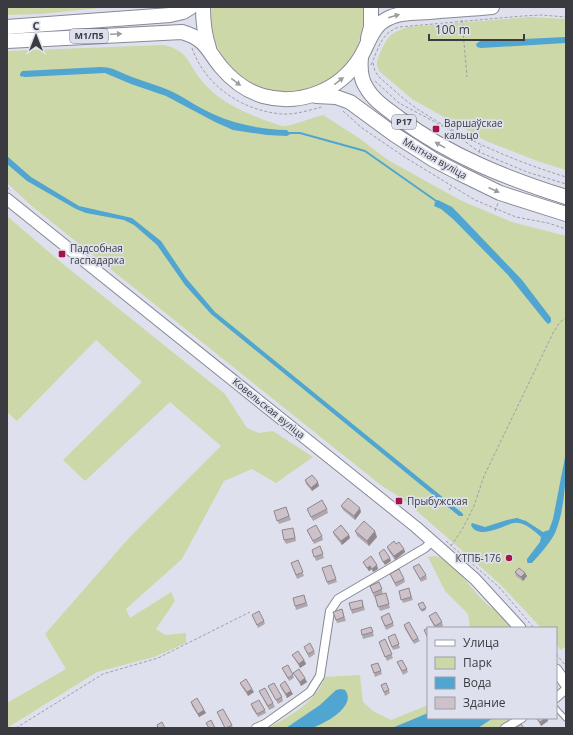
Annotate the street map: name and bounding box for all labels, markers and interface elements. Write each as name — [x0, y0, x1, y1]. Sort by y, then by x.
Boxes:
one-way arrow — [389, 13, 401, 19]
north arrow — [16, 16, 56, 56]
scale bar — [429, 16, 524, 42]
text: С — [32, 18, 40, 33]
text: 100 m — [435, 21, 470, 38]
road number: М1/П5 — [70, 29, 108, 43]
one-way arrow — [110, 31, 122, 38]
one-way arrow — [230, 77, 241, 86]
one-way arrow — [333, 77, 344, 86]
road number: Р17 — [392, 115, 416, 129]
place label: Варшаўскае кальцо — [444, 116, 503, 142]
marker: Варшаўскае кальцо — [431, 124, 441, 134]
street label: Мытная вуліца — [400, 134, 470, 182]
one-way arrow — [434, 141, 446, 148]
one-way arrow — [488, 187, 500, 193]
place label: Падсобная гаспадарка — [70, 241, 125, 267]
marker: Падсобная гаспадарка — [57, 249, 67, 259]
street label: Ковельская вуліца — [230, 374, 308, 442]
place label: Прыбужская — [407, 494, 467, 508]
marker: Прыбужская — [394, 496, 404, 506]
place label: КТПБ-176 — [456, 551, 501, 565]
marker: КТПБ-176 — [504, 553, 514, 563]
legend — [427, 627, 557, 719]
text: Улица — [463, 634, 499, 651]
text: Парк — [463, 654, 493, 671]
text: Вода — [463, 674, 492, 691]
text: Здание — [463, 694, 506, 711]

